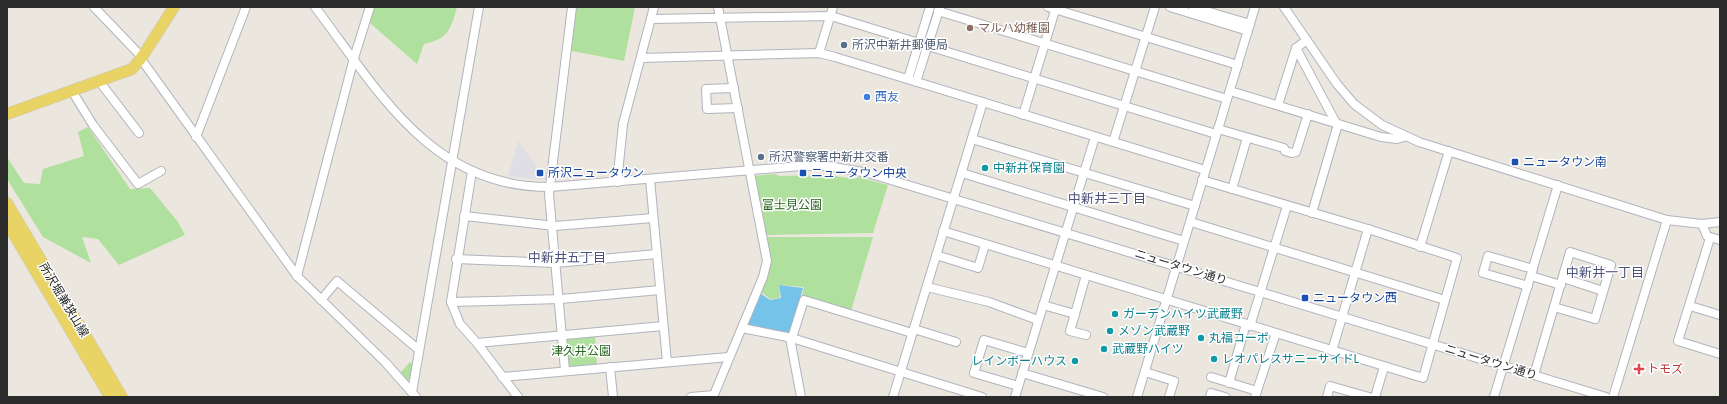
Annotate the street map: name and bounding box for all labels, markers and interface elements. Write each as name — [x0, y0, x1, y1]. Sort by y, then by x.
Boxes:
place label: マルハ幼稚園 — [978, 20, 1050, 36]
marker: マルハ幼稚園 — [965, 23, 975, 33]
place label: 所沢中新井郵便局 — [852, 37, 948, 53]
marker: 所沢中新井郵便局 — [839, 40, 849, 50]
place label: 西友 — [875, 89, 899, 105]
marker: 西友 — [862, 92, 872, 102]
place label: 所沢警察署中新井交番 — [769, 149, 889, 165]
marker: 所沢警察署中新井交番 — [756, 152, 766, 162]
place label: ニュータウン南 — [1523, 154, 1607, 170]
marker: ニュータウン南 — [1510, 157, 1520, 167]
place label: 中新井保育園 — [993, 160, 1065, 176]
marker: 中新井保育園 — [980, 163, 990, 173]
place label: 所沢ニュータウン — [548, 165, 644, 181]
place label: ニュータウン中央 — [811, 165, 907, 181]
marker: 所沢ニュータウン — [535, 168, 545, 178]
marker: ニュータウン中央 — [798, 168, 808, 178]
district label: 中新井三丁目 — [1068, 190, 1146, 207]
park label: 富士見公園 — [762, 197, 822, 213]
street label: ニュータウン通り — [1133, 245, 1229, 289]
district label: 中新井五丁目 — [528, 249, 606, 266]
street label: 所沢堀兼狭山線 — [36, 260, 92, 340]
district label: 中新井一丁目 — [1566, 264, 1644, 281]
place label: ニュータウン西 — [1313, 290, 1397, 306]
marker: ニュータウン西 — [1300, 293, 1310, 303]
place label: ガーデンハイツ武蔵野 — [1123, 306, 1243, 322]
marker: ガーデンハイツ武蔵野 — [1110, 309, 1120, 319]
place label: メゾン武蔵野 — [1118, 323, 1190, 339]
marker: メゾン武蔵野 — [1105, 326, 1115, 336]
place label: 丸福コーポ — [1209, 330, 1269, 346]
marker: 丸福コーポ — [1196, 333, 1206, 343]
street label: ニュータウン通り — [1443, 340, 1539, 384]
place label: 武蔵野ハイツ — [1112, 341, 1184, 357]
park label: 津久井公園 — [551, 343, 611, 359]
marker: 武蔵野ハイツ — [1099, 344, 1109, 354]
place label: レオパレスサニーサイドL — [1222, 351, 1360, 367]
place label: レインボーハウス — [971, 353, 1067, 369]
marker: レオパレスサニーサイドL — [1209, 354, 1219, 364]
marker: レインボーハウス — [1070, 356, 1080, 366]
place label: トモズ — [1647, 361, 1683, 377]
marker: トモズ — [1634, 364, 1644, 374]

